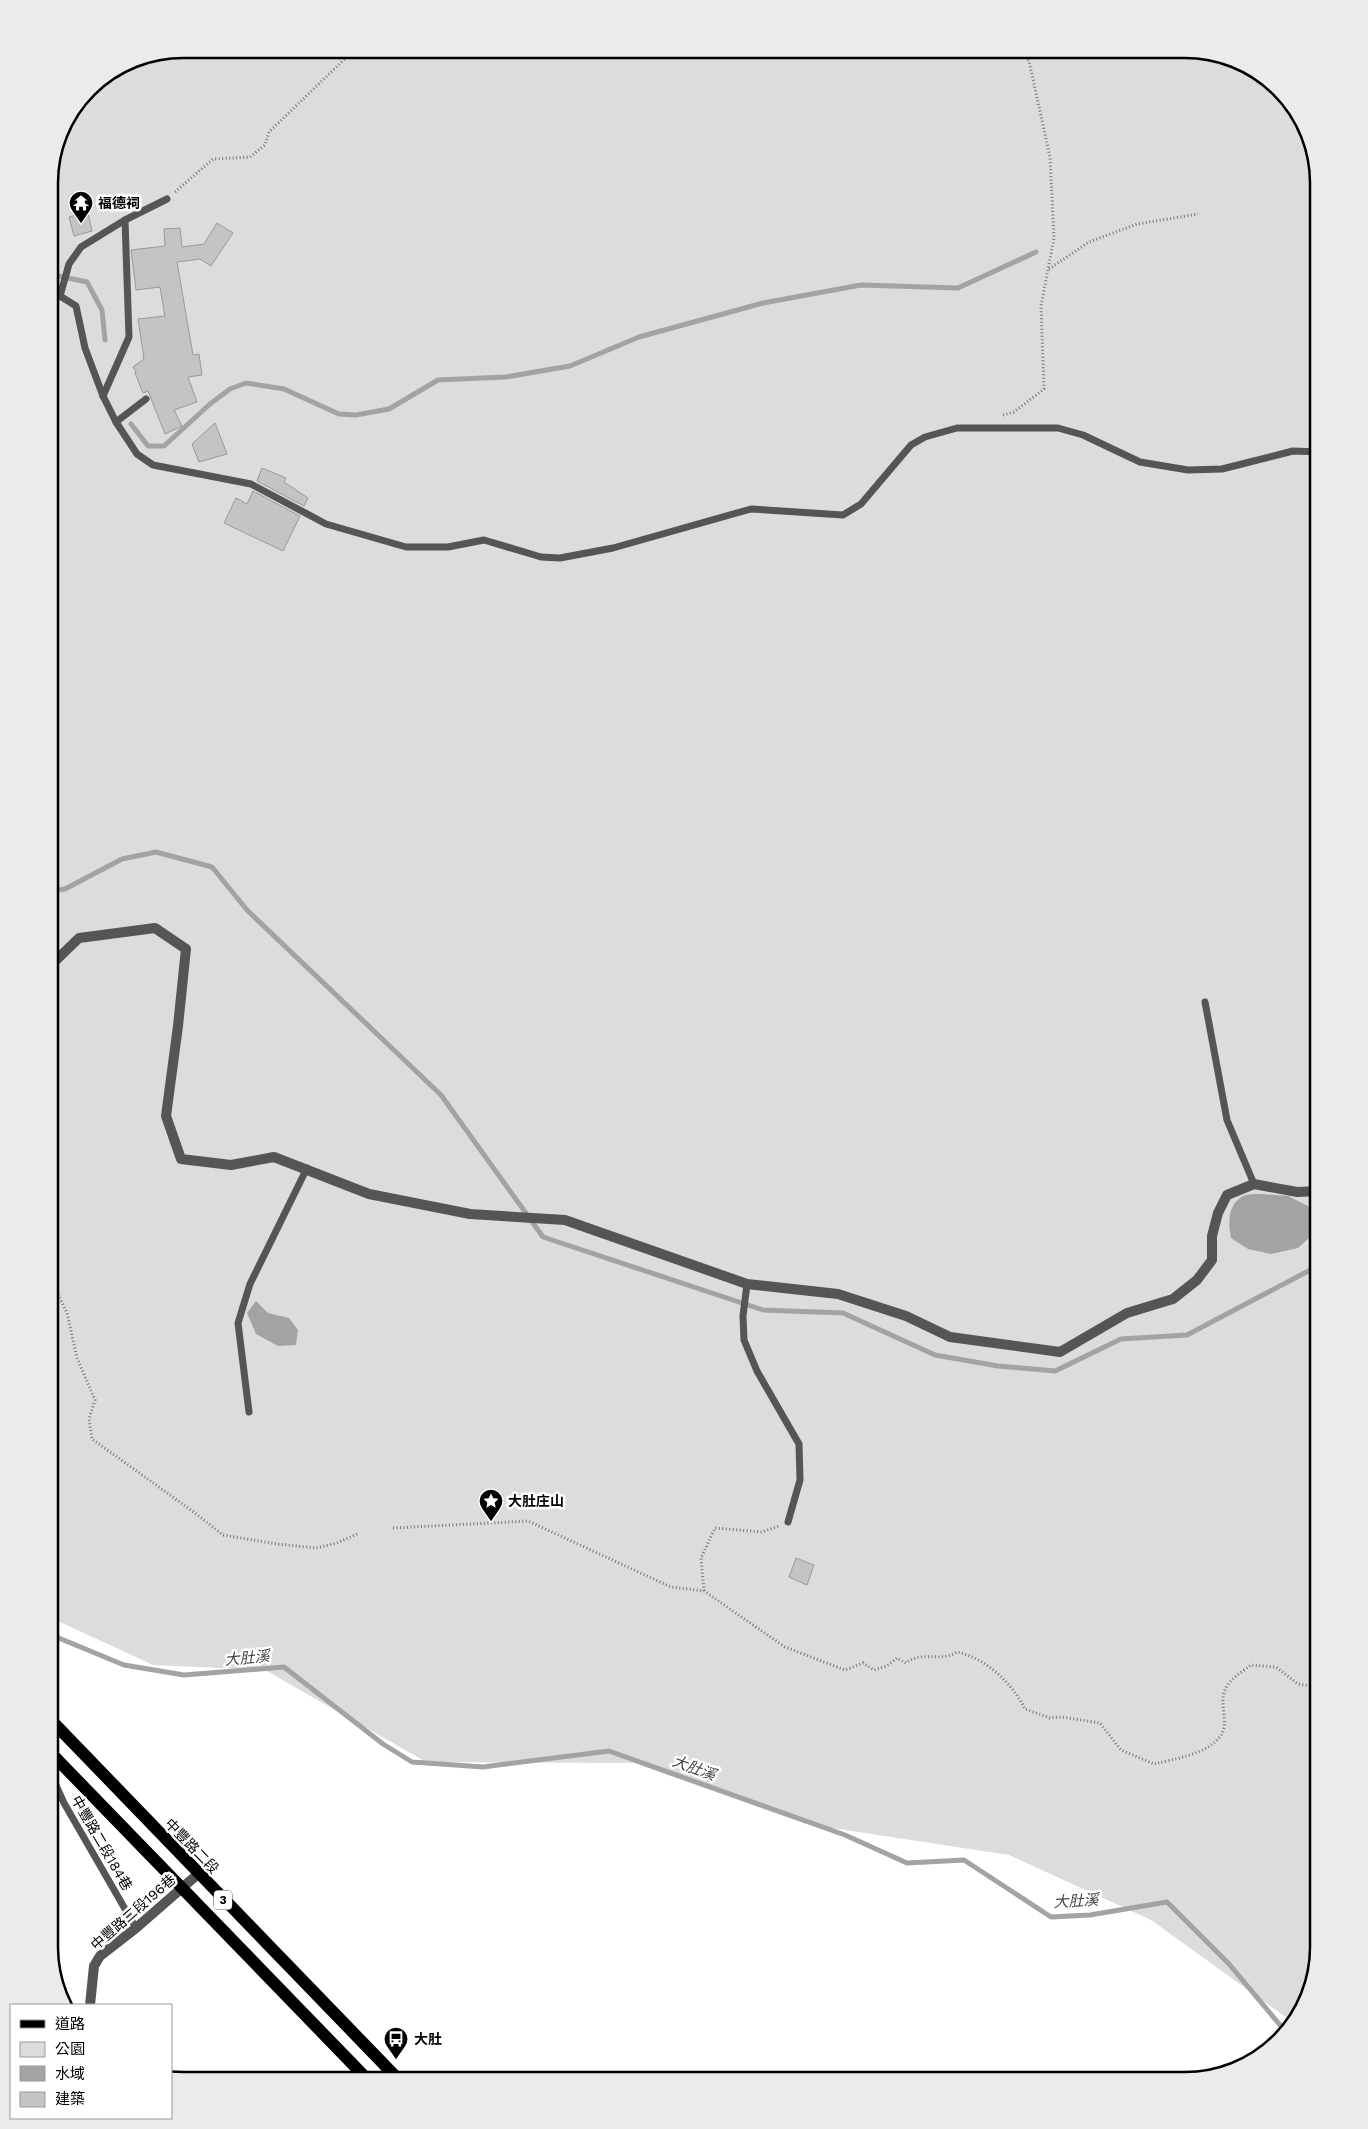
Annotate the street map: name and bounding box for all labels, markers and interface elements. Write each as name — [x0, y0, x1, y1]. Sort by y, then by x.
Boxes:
temple icon: 福德祠 — [68, 190, 94, 224]
place label: 福德祠 — [98, 195, 140, 211]
place icon: 大肚庄山 — [478, 1488, 504, 1522]
place label: 大肚庄山 — [508, 1493, 564, 1509]
water label: 大肚溪 — [224, 1647, 272, 1669]
water label: 大肚溪 — [670, 1752, 720, 1785]
street label: 中豐路二段184巷 — [68, 1793, 136, 1893]
street label: 中豐路二段 — [162, 1815, 222, 1877]
street label: 中豐路二段196巷 — [88, 1871, 178, 1953]
road number: 3 — [214, 1890, 232, 1910]
water label: 大肚溪 — [1053, 1891, 1101, 1911]
legend — [10, 2004, 172, 2119]
text: 道路 — [55, 2015, 85, 2033]
bus stop icon: 大肚 — [383, 2026, 409, 2060]
place label: 大肚 — [414, 2031, 442, 2047]
text: 公園 — [55, 2040, 85, 2058]
text: 水域 — [55, 2065, 85, 2083]
text: 建築 — [55, 2090, 85, 2108]

